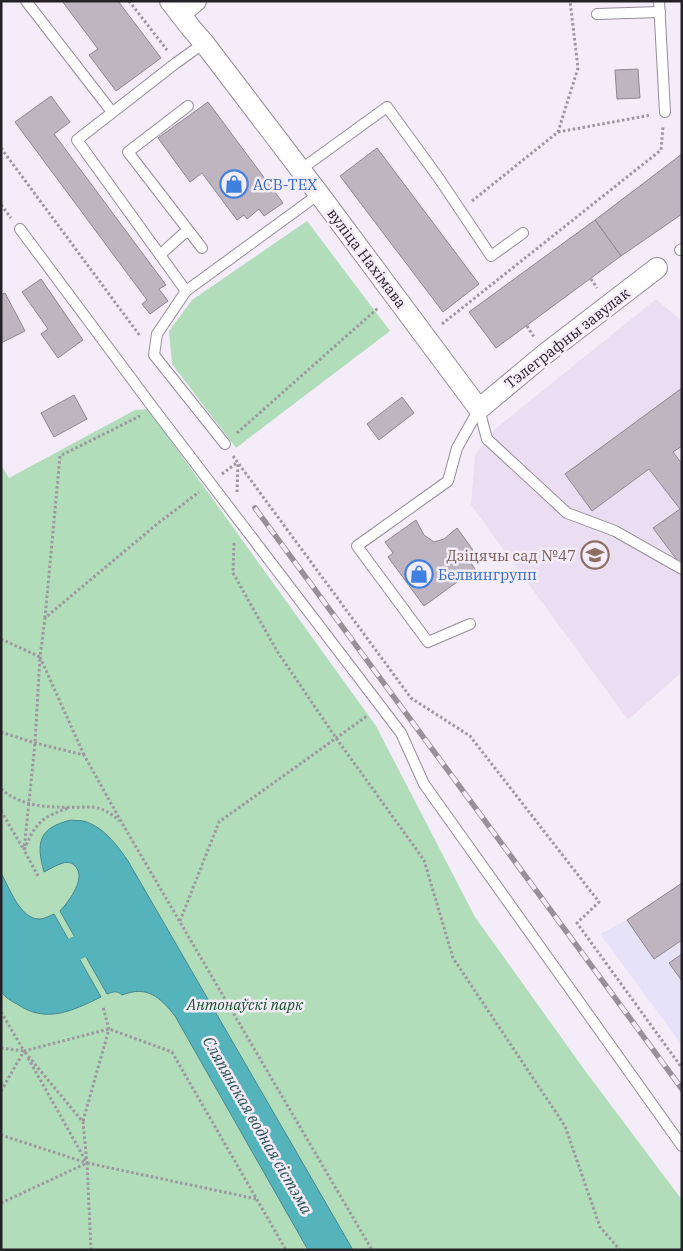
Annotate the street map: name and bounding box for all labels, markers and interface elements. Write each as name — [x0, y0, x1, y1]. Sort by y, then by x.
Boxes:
shop icon: ACB-TEX — [219, 169, 249, 199]
place label: ACB-TEX — [253, 175, 317, 194]
street label: вуліца Нахімава — [323, 204, 411, 312]
street label: Тэлеграфны завулак — [501, 283, 634, 393]
school or university icon: Дзіцячы сад №47 — [580, 540, 610, 570]
place label: Дзіцячы сад №47 — [446, 546, 576, 565]
shop icon: Белвингрупп — [404, 559, 434, 589]
place label: Белвингрупп — [438, 565, 537, 584]
park label: Антонаўскі парк — [186, 995, 304, 1014]
water label: Сляпянская водная сістэма — [199, 1033, 317, 1218]

